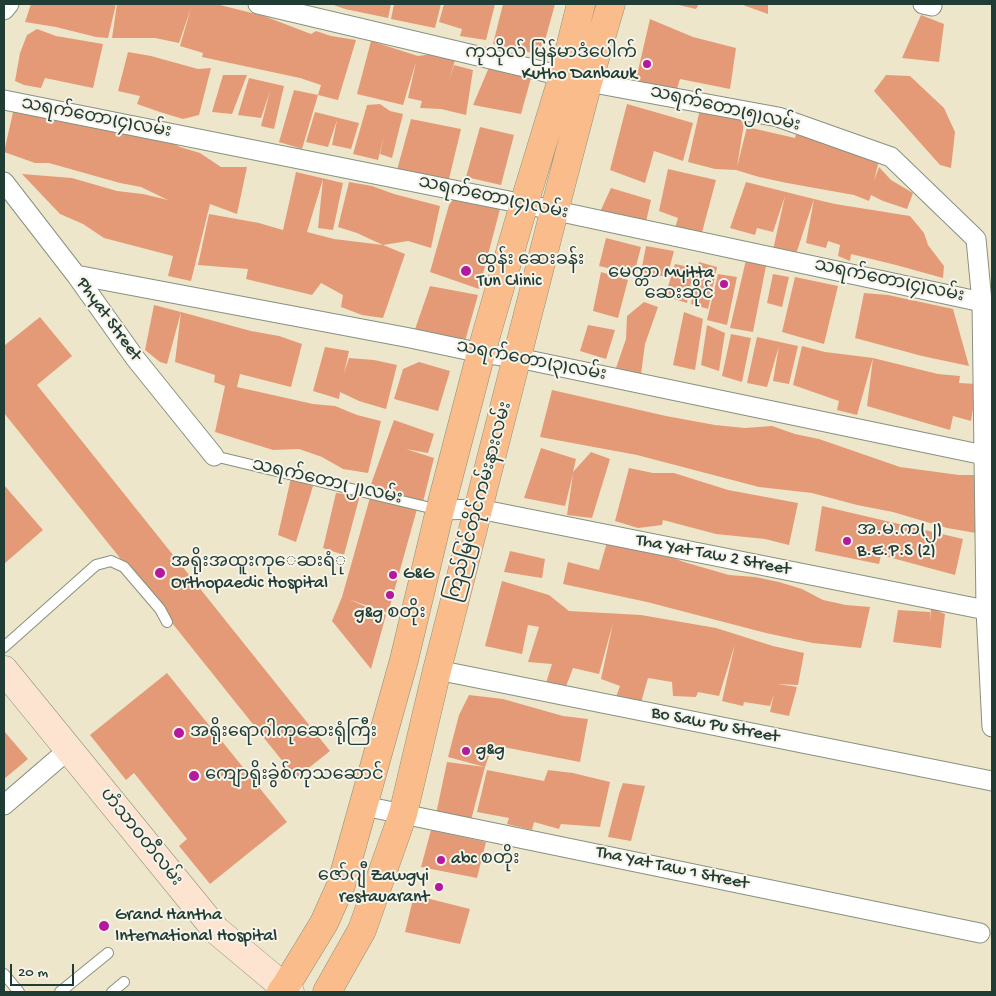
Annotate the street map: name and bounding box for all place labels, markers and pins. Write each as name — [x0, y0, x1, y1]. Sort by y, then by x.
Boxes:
place label: ကုသိုလ် မြန်မာဒံပေါက် Kutho Danbauk — [465, 43, 637, 86]
marker: ကုသိုလ် မြန်မာဒံပေါက် Kutho Danbauk — [641, 58, 653, 70]
place label: ထွန်း ဆေးခန်း Tun Clinic — [477, 250, 584, 292]
place label: မေတ္တာ Myitta ဆေးဆိုင် — [608, 263, 714, 306]
marker: ထွန်း ဆေးခန်း Tun Clinic — [459, 264, 473, 278]
marker: မေတ္တာ Myitta ဆေးဆိုင် — [718, 278, 730, 290]
place label: အ.မ.က(၂) B.E.P.S (2) — [857, 520, 942, 562]
marker: အ.မ.က(၂) B.E.P.S (2) — [841, 535, 853, 547]
place label: အရိုးအထူးကုေဆးရံု Orthopaedic Hospital — [171, 552, 346, 594]
place label: G&G — [403, 564, 434, 586]
marker: အရိုးအထူးကုေဆးရံု Orthopaedic Hospital — [153, 566, 167, 580]
marker: G&G — [387, 569, 399, 581]
marker: g&g စတိုး — [384, 589, 396, 601]
place label: g&g စတိုး — [354, 603, 426, 625]
place label: အရိုးရောဂါကုဆေးရုံကြီး — [190, 722, 377, 744]
marker: အရိုးရောဂါကုဆေးရုံကြီး — [172, 726, 186, 740]
place label: g&g — [476, 740, 505, 762]
marker: g&g — [460, 745, 472, 757]
place label: ကျောရိုးခွဲစ်ကုသဆောင် — [205, 765, 384, 787]
marker: ကျောရိုးခွဲစ်ကုသဆောင် — [187, 769, 201, 783]
place label: abc စတိုး — [451, 849, 519, 871]
marker: abc စတိုး — [435, 854, 447, 866]
place label: ဇော်ဂျီ Zawgyi restauarant — [318, 866, 429, 909]
marker: ဇော်ဂျီ Zawgyi restauarant — [433, 881, 445, 893]
place label: Grand Hantha International Hospital — [115, 905, 277, 948]
marker: Grand Hantha International Hospital — [97, 919, 111, 933]

